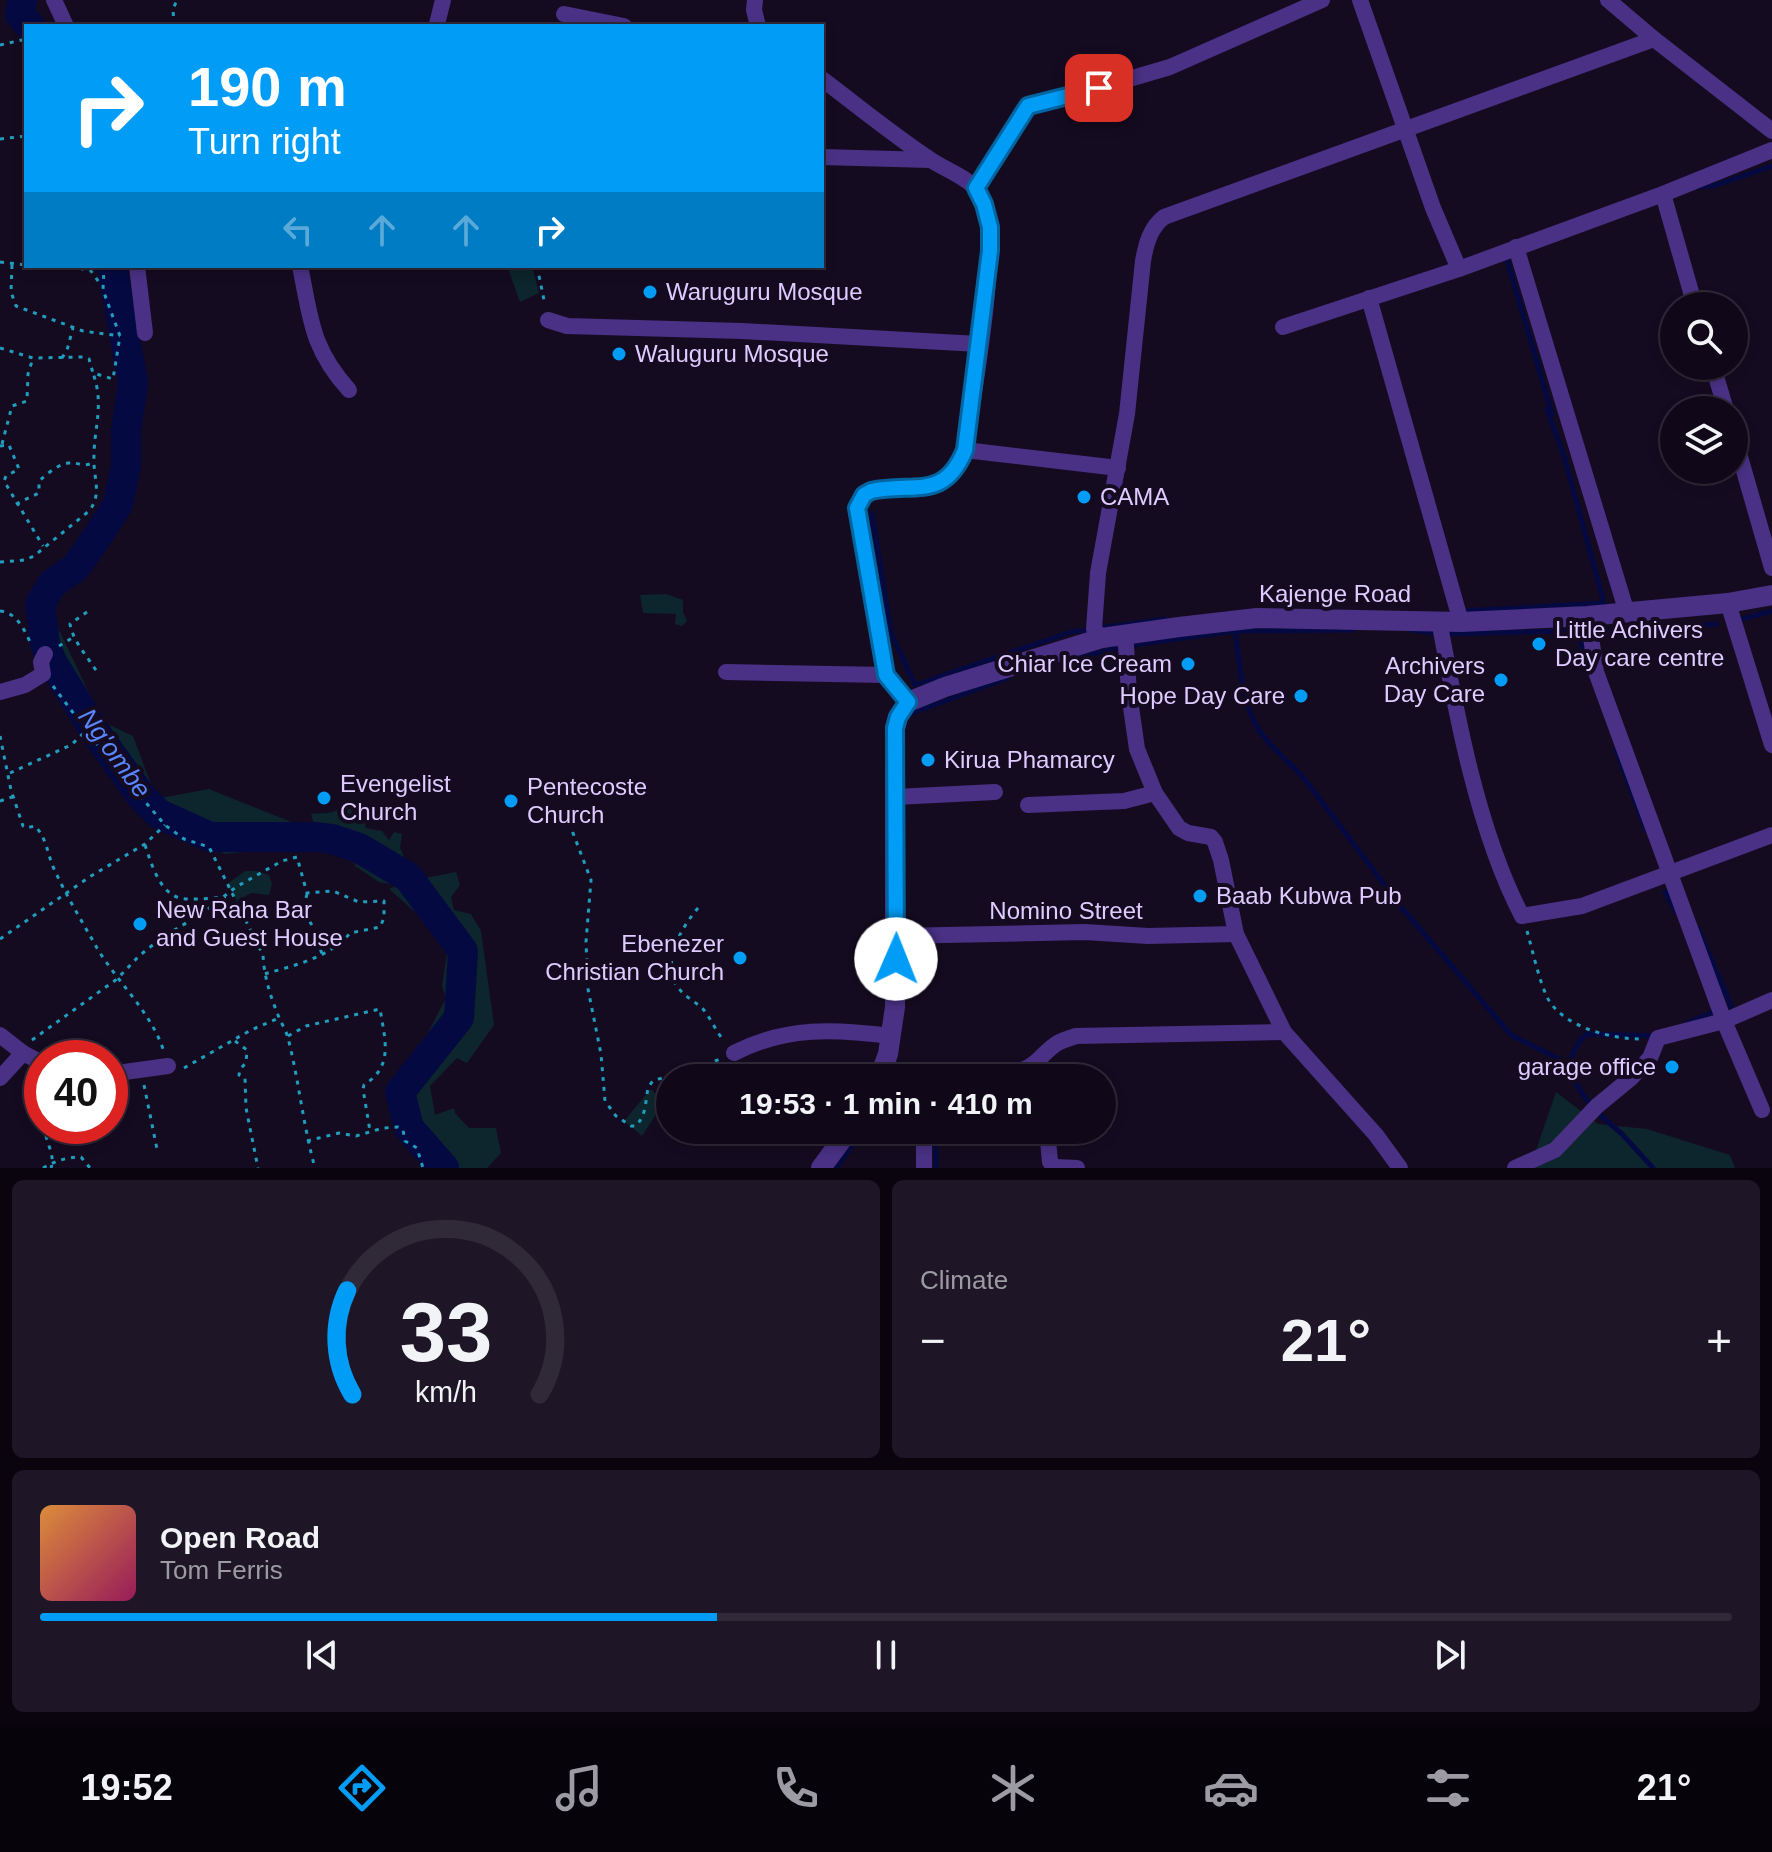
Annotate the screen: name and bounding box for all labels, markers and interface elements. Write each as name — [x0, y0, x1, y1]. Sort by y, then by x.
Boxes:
pin — [1065, 54, 1133, 122]
text: 190 m — [188, 55, 347, 118]
icon: right — [56, 56, 160, 160]
icon: arrive — [1077, 66, 1121, 110]
text: Turn right — [188, 121, 341, 162]
icon: left — [276, 208, 320, 252]
icon: ahead — [360, 208, 404, 252]
icon: ahead — [444, 208, 488, 252]
icon: right — [528, 208, 572, 252]
place label: Waruguru Mosque — [666, 278, 863, 305]
marker: Waruguru Mosque — [641, 283, 659, 301]
map controls — [1660, 292, 1748, 484]
button: search — [1660, 292, 1748, 380]
place label: Waluguru Mosque — [635, 340, 829, 367]
marker: Waluguru Mosque — [610, 345, 628, 363]
button: layers — [1660, 396, 1748, 484]
place label: CAMA — [1100, 483, 1169, 510]
marker: CAMA — [1075, 488, 1093, 506]
street label: Kajenge Road — [1259, 580, 1411, 607]
place label: Little Achivers Day care centre — [1555, 616, 1724, 671]
marker: Little Achivers Day care centre — [1530, 635, 1548, 653]
place label: Chiar Ice Cream — [997, 650, 1172, 677]
place label: Archivers Day Care — [1384, 652, 1485, 707]
marker: Chiar Ice Cream — [1179, 655, 1197, 673]
marker: Archivers Day Care — [1492, 671, 1510, 689]
place label: Hope Day Care — [1120, 682, 1285, 709]
marker: Hope Day Care — [1292, 687, 1310, 705]
water label: Ng'ombe — [73, 702, 157, 804]
place label: Kirua Phamarcy — [944, 746, 1115, 773]
marker: Kirua Phamarcy — [919, 751, 937, 769]
place label: Evengelist Church — [340, 770, 451, 825]
place label: Pentecoste Church — [527, 773, 647, 828]
marker: Evengelist Church — [315, 789, 333, 807]
marker: Pentecoste Church — [502, 792, 520, 810]
place label: Baab Kubwa Pub — [1216, 882, 1401, 909]
marker: Baab Kubwa Pub — [1191, 887, 1209, 905]
place label: New Raha Bar and Guest House — [156, 896, 343, 951]
street label: Nomino Street — [989, 897, 1143, 924]
marker: New Raha Bar and Guest House — [131, 915, 149, 933]
position arrow — [854, 917, 938, 1001]
place label: Ebenezer Christian Church — [545, 930, 724, 985]
marker: Ebenezer Christian Church — [731, 949, 749, 967]
speed limit sign: 40 — [24, 1040, 128, 1144]
place label: garage office — [1518, 1053, 1656, 1080]
marker: garage office — [1663, 1058, 1681, 1076]
text: 19:53 · 1 min · 410 m — [739, 1087, 1033, 1120]
text: Climate — [920, 1265, 1008, 1295]
text: 33 — [400, 1286, 492, 1379]
text: 21° — [1281, 1307, 1371, 1374]
text: − — [920, 1316, 946, 1365]
text: + — [1706, 1316, 1732, 1365]
text: km/h — [415, 1376, 477, 1408]
text: Open Road — [160, 1521, 320, 1554]
text: Tom Ferris — [160, 1555, 283, 1585]
icon: previous — [300, 1633, 344, 1677]
icon: pause — [864, 1633, 908, 1677]
icon: next — [1428, 1633, 1472, 1677]
icon: directions — [334, 1760, 390, 1816]
icon: music — [551, 1760, 607, 1816]
icon: phone — [768, 1760, 824, 1816]
icon: climate — [985, 1760, 1041, 1816]
icon: car — [1203, 1760, 1259, 1816]
icon: filters — [1420, 1760, 1476, 1816]
text: 19:52 — [81, 1767, 173, 1808]
text: 21° — [1637, 1767, 1691, 1808]

